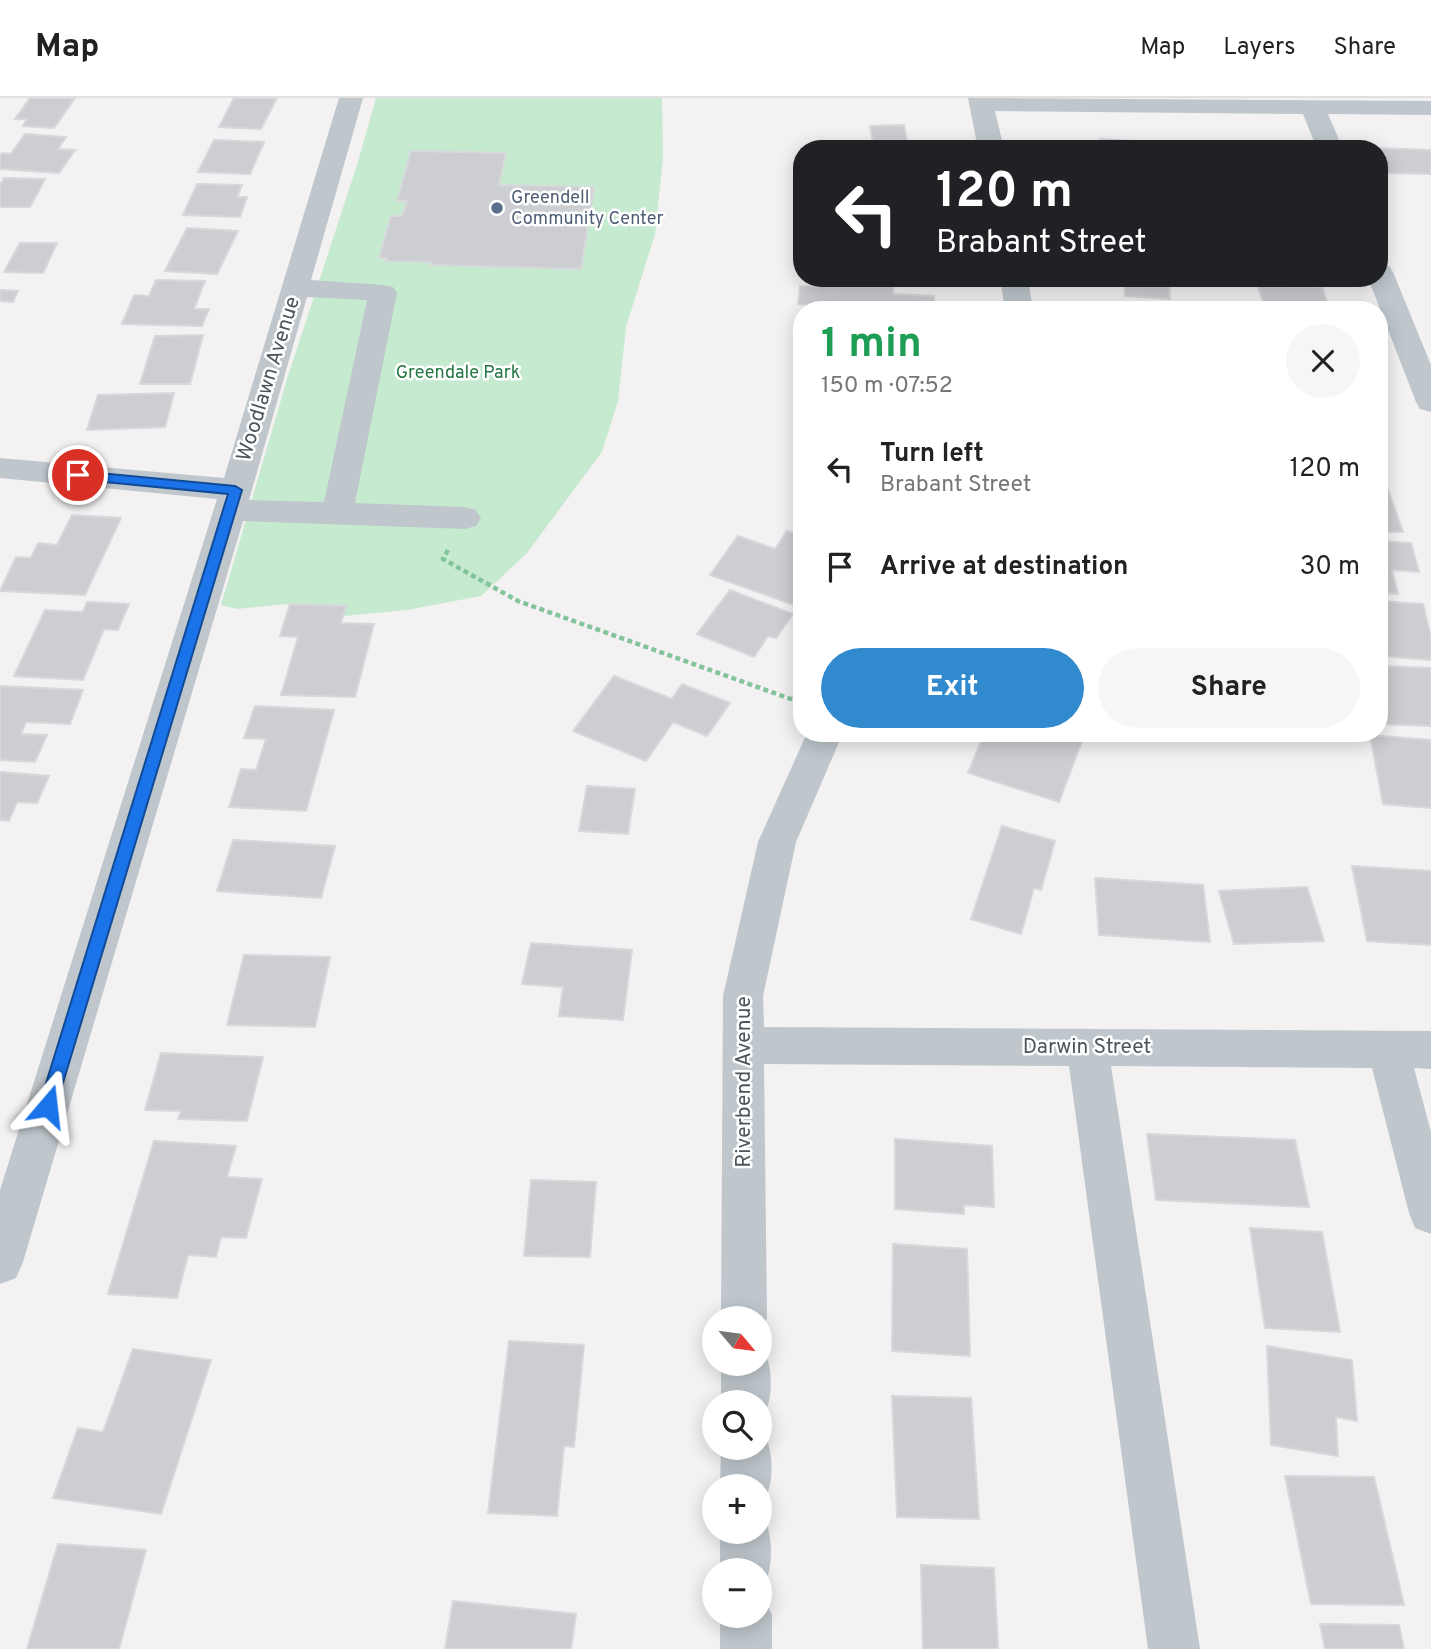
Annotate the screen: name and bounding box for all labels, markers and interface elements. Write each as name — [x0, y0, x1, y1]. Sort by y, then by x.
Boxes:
text: Map — [35, 27, 99, 69]
text: Map — [1140, 33, 1185, 63]
text: Layers — [1223, 33, 1295, 63]
text: Share — [1333, 33, 1396, 63]
text: 120 m — [936, 163, 1073, 225]
icon: left — [821, 168, 912, 259]
place label: Greendell Community Center — [511, 187, 664, 231]
marker: Greendell Community Center — [489, 200, 505, 216]
text: Brabant Street — [936, 224, 1147, 264]
street label: Woodlawn Avenue — [231, 293, 307, 465]
text: 1 min — [821, 319, 922, 372]
button: close — [1286, 324, 1360, 398]
park label: Greendale Park — [396, 362, 520, 385]
text: 150 m · 07:52 — [821, 372, 953, 401]
text: Turn left — [880, 438, 984, 471]
pin — [48, 445, 108, 505]
icon: left — [821, 450, 859, 488]
text: 120 m — [1290, 453, 1360, 486]
icon: arrive — [59, 456, 97, 494]
text: Brabant Street — [880, 471, 1031, 500]
icon: arrive — [821, 548, 859, 586]
text: Arrive at destination — [880, 551, 1128, 584]
text: 30 m — [1300, 551, 1360, 584]
button: Exit — [821, 648, 1084, 728]
button: Share — [1098, 648, 1360, 728]
street label: Riverbend Avenue — [731, 996, 758, 1168]
street label: Darwin Street — [1023, 1034, 1151, 1061]
position arrow — [11, 1069, 85, 1143]
north arrow — [702, 1306, 772, 1376]
map controls — [702, 1306, 772, 1628]
button: search — [702, 1390, 772, 1460]
button: + — [702, 1474, 772, 1544]
button: − — [702, 1558, 772, 1628]

